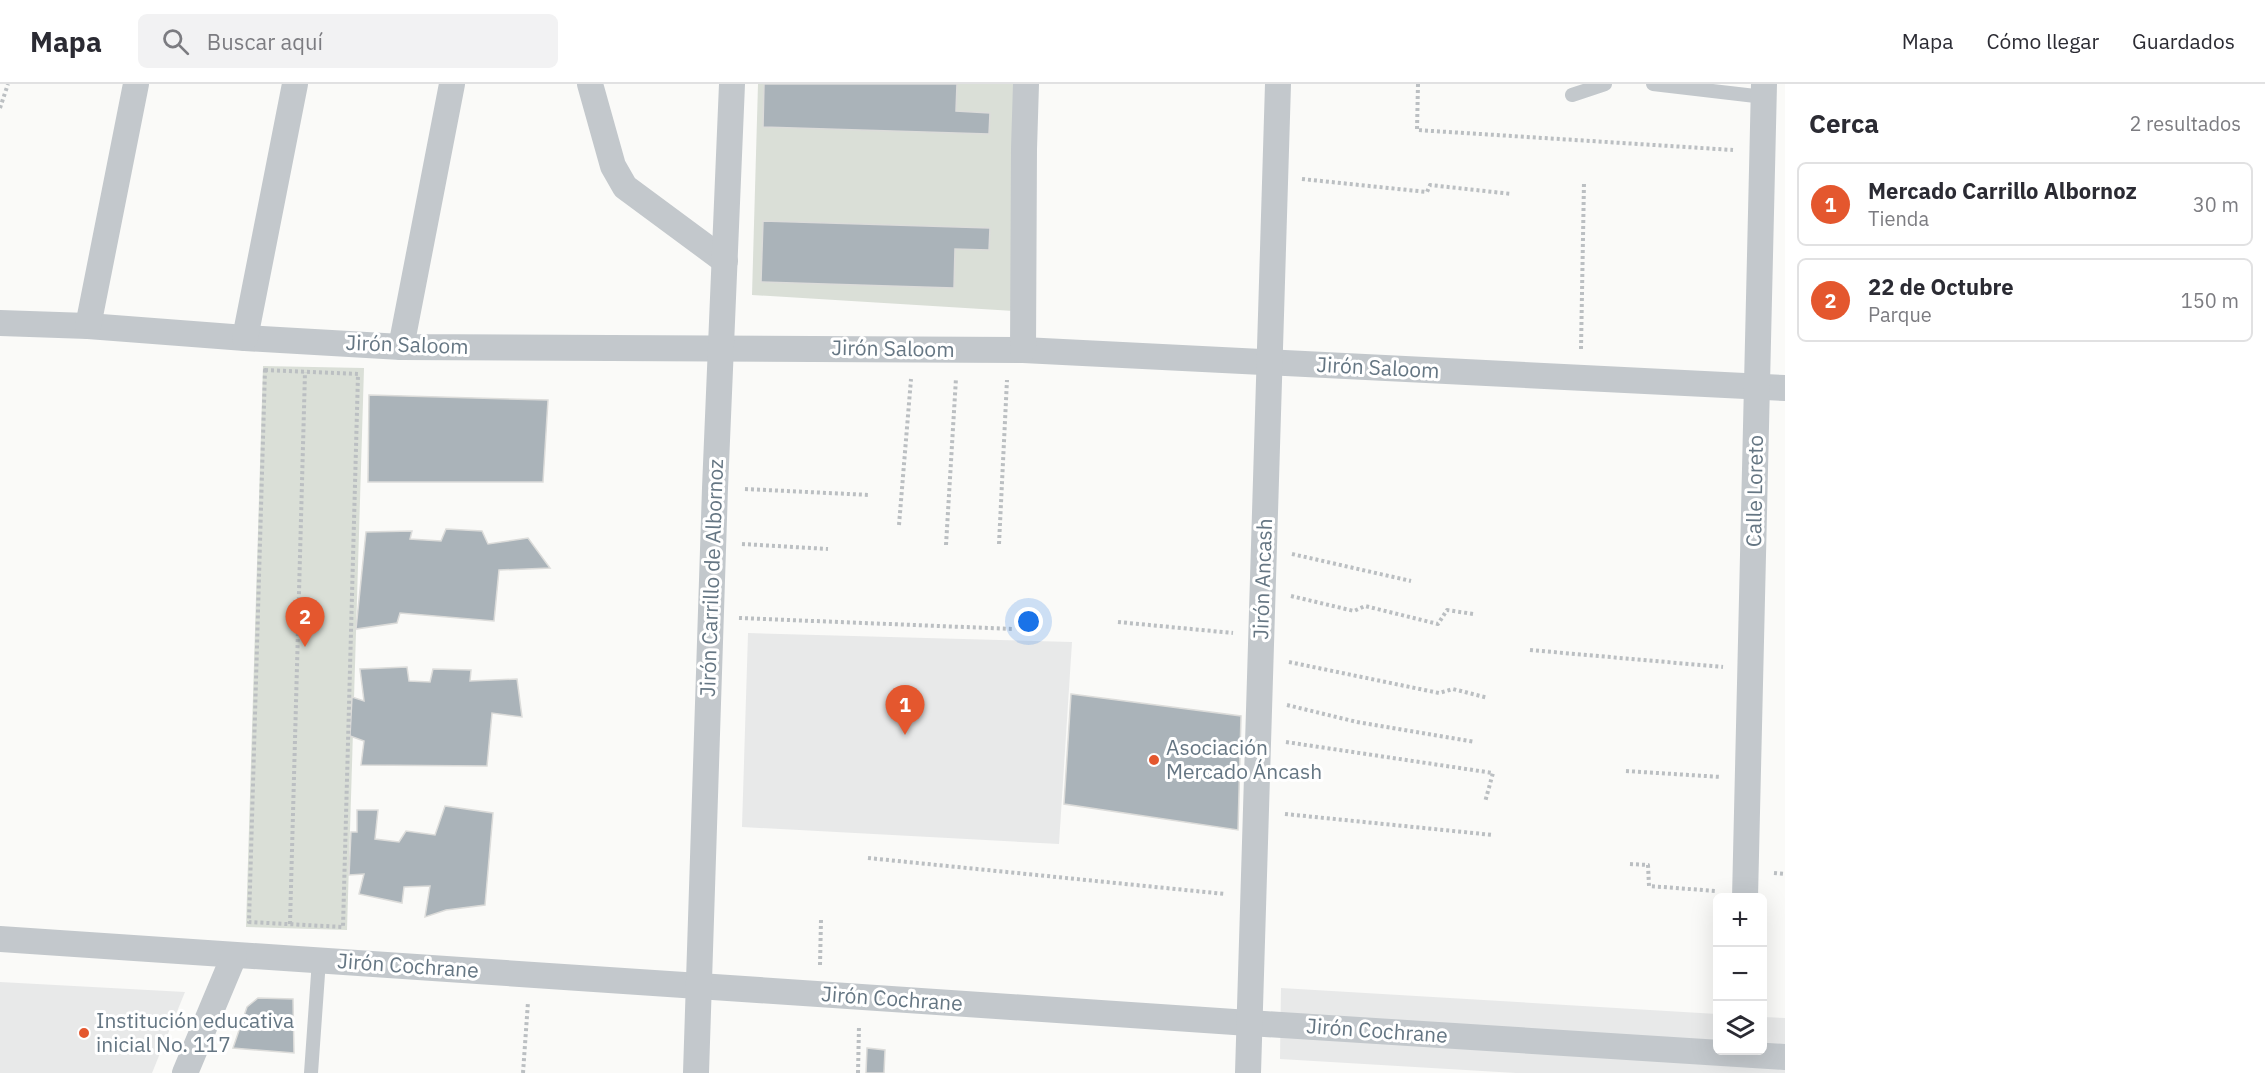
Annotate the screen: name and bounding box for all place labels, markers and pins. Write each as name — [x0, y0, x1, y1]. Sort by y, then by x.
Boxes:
pin: 2 — [286, 598, 324, 647]
pin: 1 — [886, 686, 924, 735]
place label: Asociación Mercado Áncash — [1166, 733, 1322, 785]
marker: Asociación Mercado Áncash — [1147, 753, 1161, 767]
place label: Institución educativa inicial No. 117 — [96, 1006, 294, 1058]
marker: Institución educativa inicial No. 117 — [77, 1026, 91, 1040]

